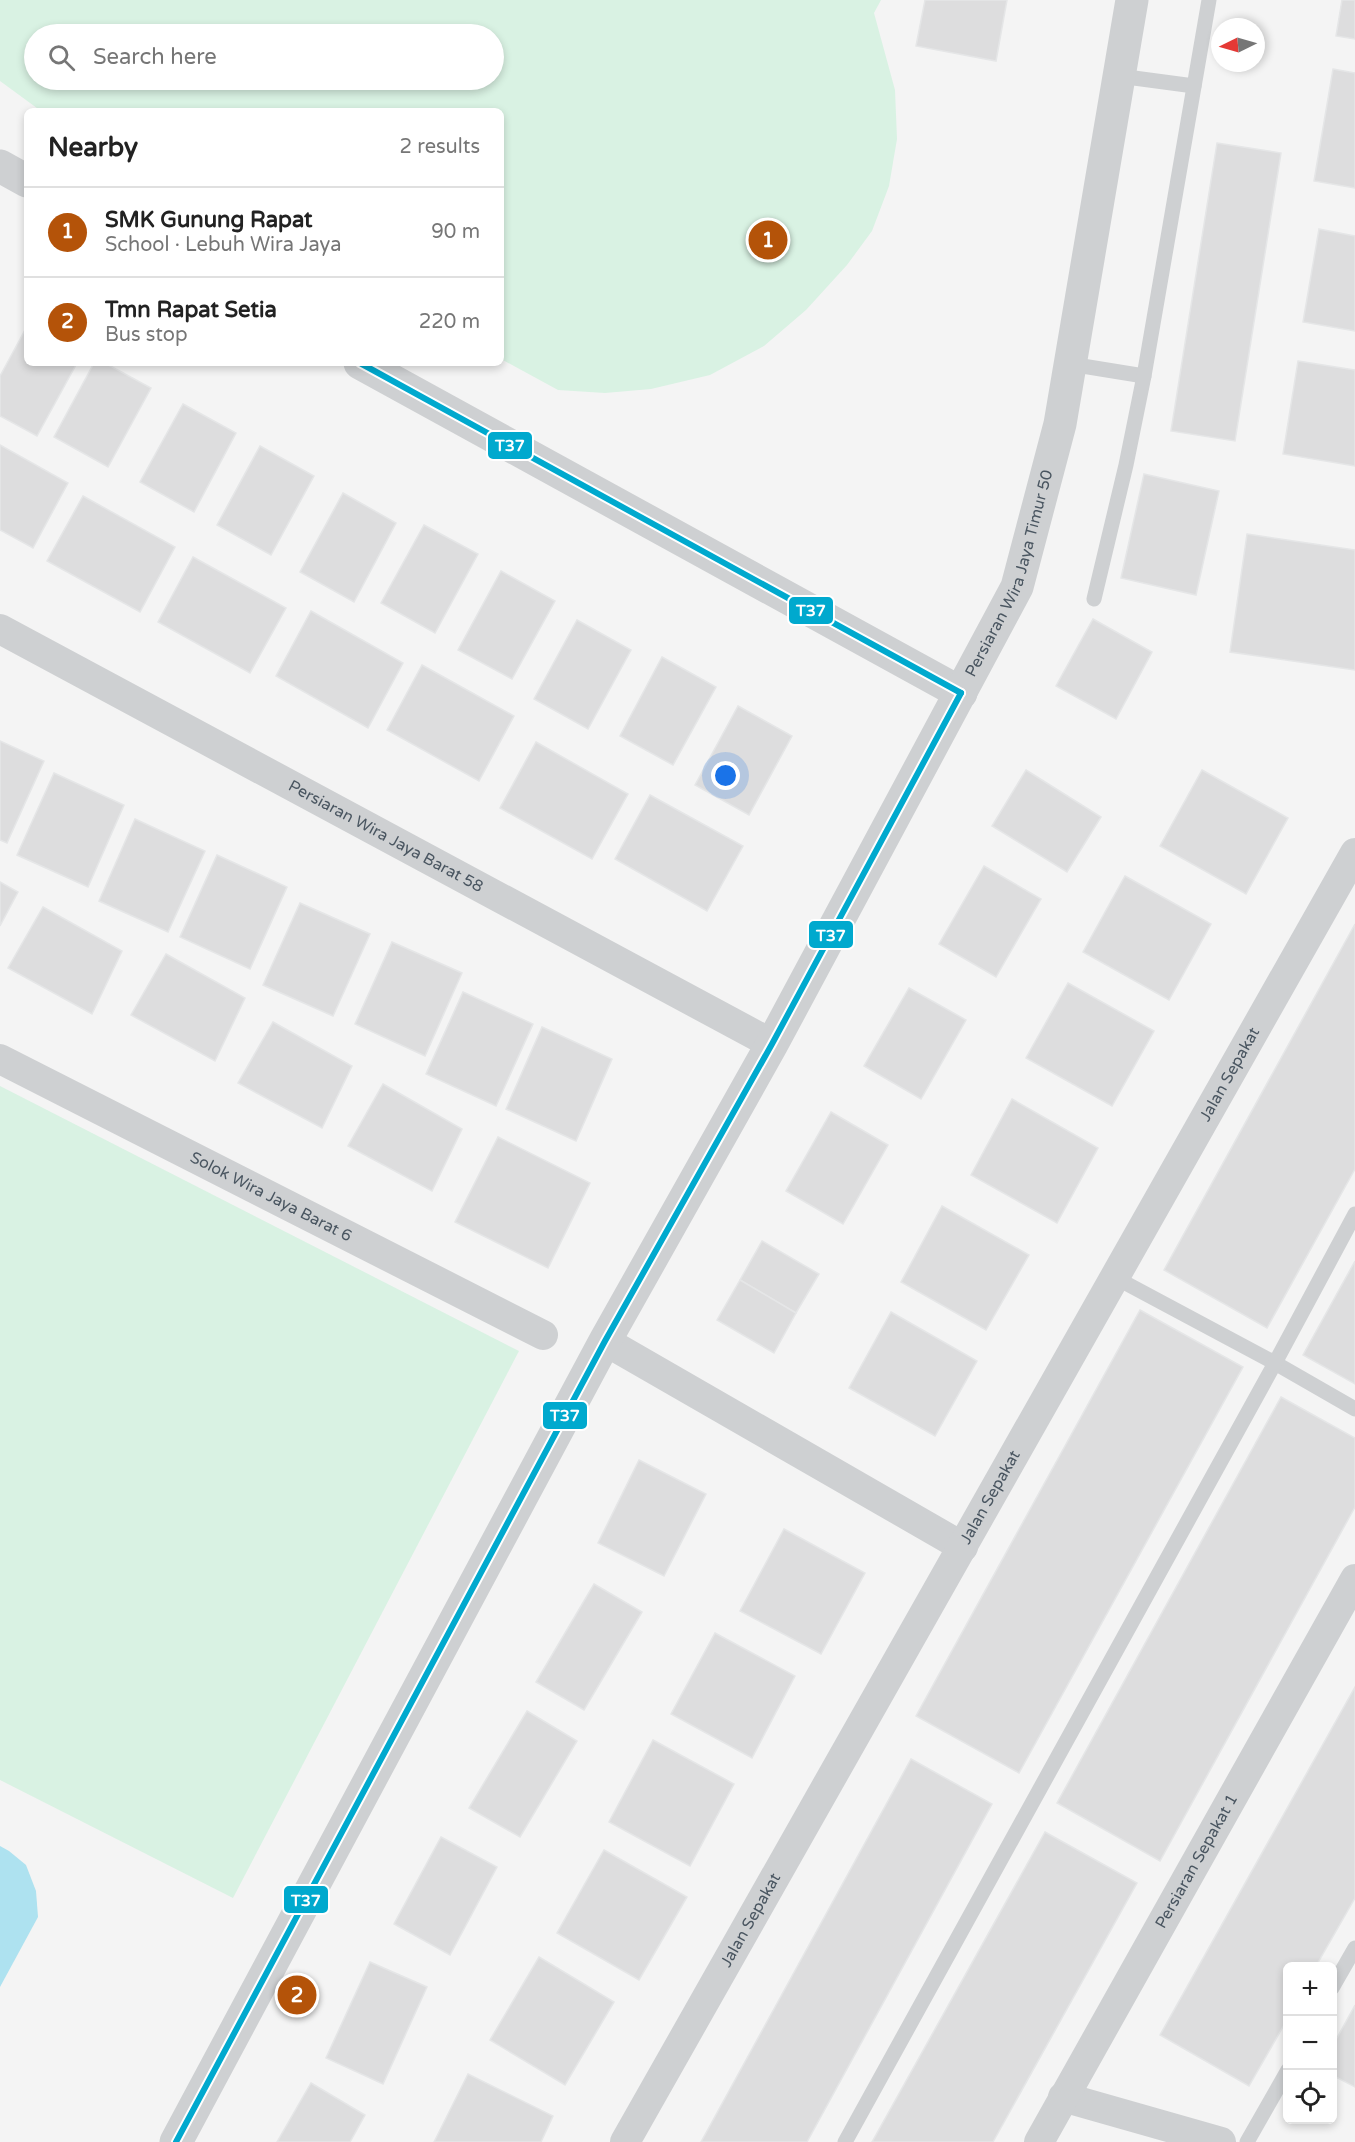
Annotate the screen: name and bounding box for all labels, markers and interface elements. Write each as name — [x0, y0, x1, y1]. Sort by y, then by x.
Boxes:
north arrow — [1211, 18, 1265, 72]
search box — [24, 24, 504, 90]
icon: search — [45, 41, 78, 74]
text: Search here — [93, 44, 217, 70]
text: Nearby — [48, 132, 138, 163]
text: 2 results — [400, 135, 480, 159]
text: SMK Gunung Rapat — [105, 207, 312, 233]
pin: 1 — [748, 218, 788, 262]
text: 1 — [61, 220, 74, 244]
text: 90 m — [431, 220, 480, 244]
text: School · Lebuh Wira Jaya — [105, 233, 341, 257]
text: Tmn Rapat Setia — [105, 297, 277, 323]
text: 2 — [61, 310, 74, 334]
text: 220 m — [419, 310, 480, 334]
text: Bus stop — [105, 323, 188, 347]
line badge: T37 — [487, 431, 533, 460]
text: T37 — [494, 436, 525, 456]
street label: Persiaran Wira Jaya Timur 50 — [961, 468, 1057, 680]
line badge: T37 — [788, 596, 834, 625]
text: T37 — [795, 601, 826, 621]
your location — [711, 761, 740, 790]
street label: Persiaran Wira Jaya Barat 58 — [285, 776, 487, 897]
line badge: T37 — [808, 920, 854, 949]
text: T37 — [815, 926, 846, 946]
street label: Jalan Sepakat — [1195, 1024, 1264, 1125]
street label: Solok Wira Jaya Barat 6 — [187, 1147, 355, 1246]
line badge: T37 — [542, 1401, 588, 1430]
text: T37 — [549, 1406, 580, 1426]
street label: Jalan Sepakat — [956, 1447, 1025, 1548]
street label: Persiaran Sepakat 1 — [1151, 1790, 1242, 1932]
street label: Jalan Sepakat — [716, 1870, 785, 1971]
line badge: T37 — [283, 1885, 329, 1914]
text: T37 — [290, 1891, 321, 1911]
map controls — [1283, 1962, 1337, 2124]
button: + — [1283, 1962, 1337, 2016]
pin: 2 — [278, 1972, 316, 2018]
button: − — [1283, 2016, 1337, 2070]
button: locate — [1283, 2070, 1337, 2124]

